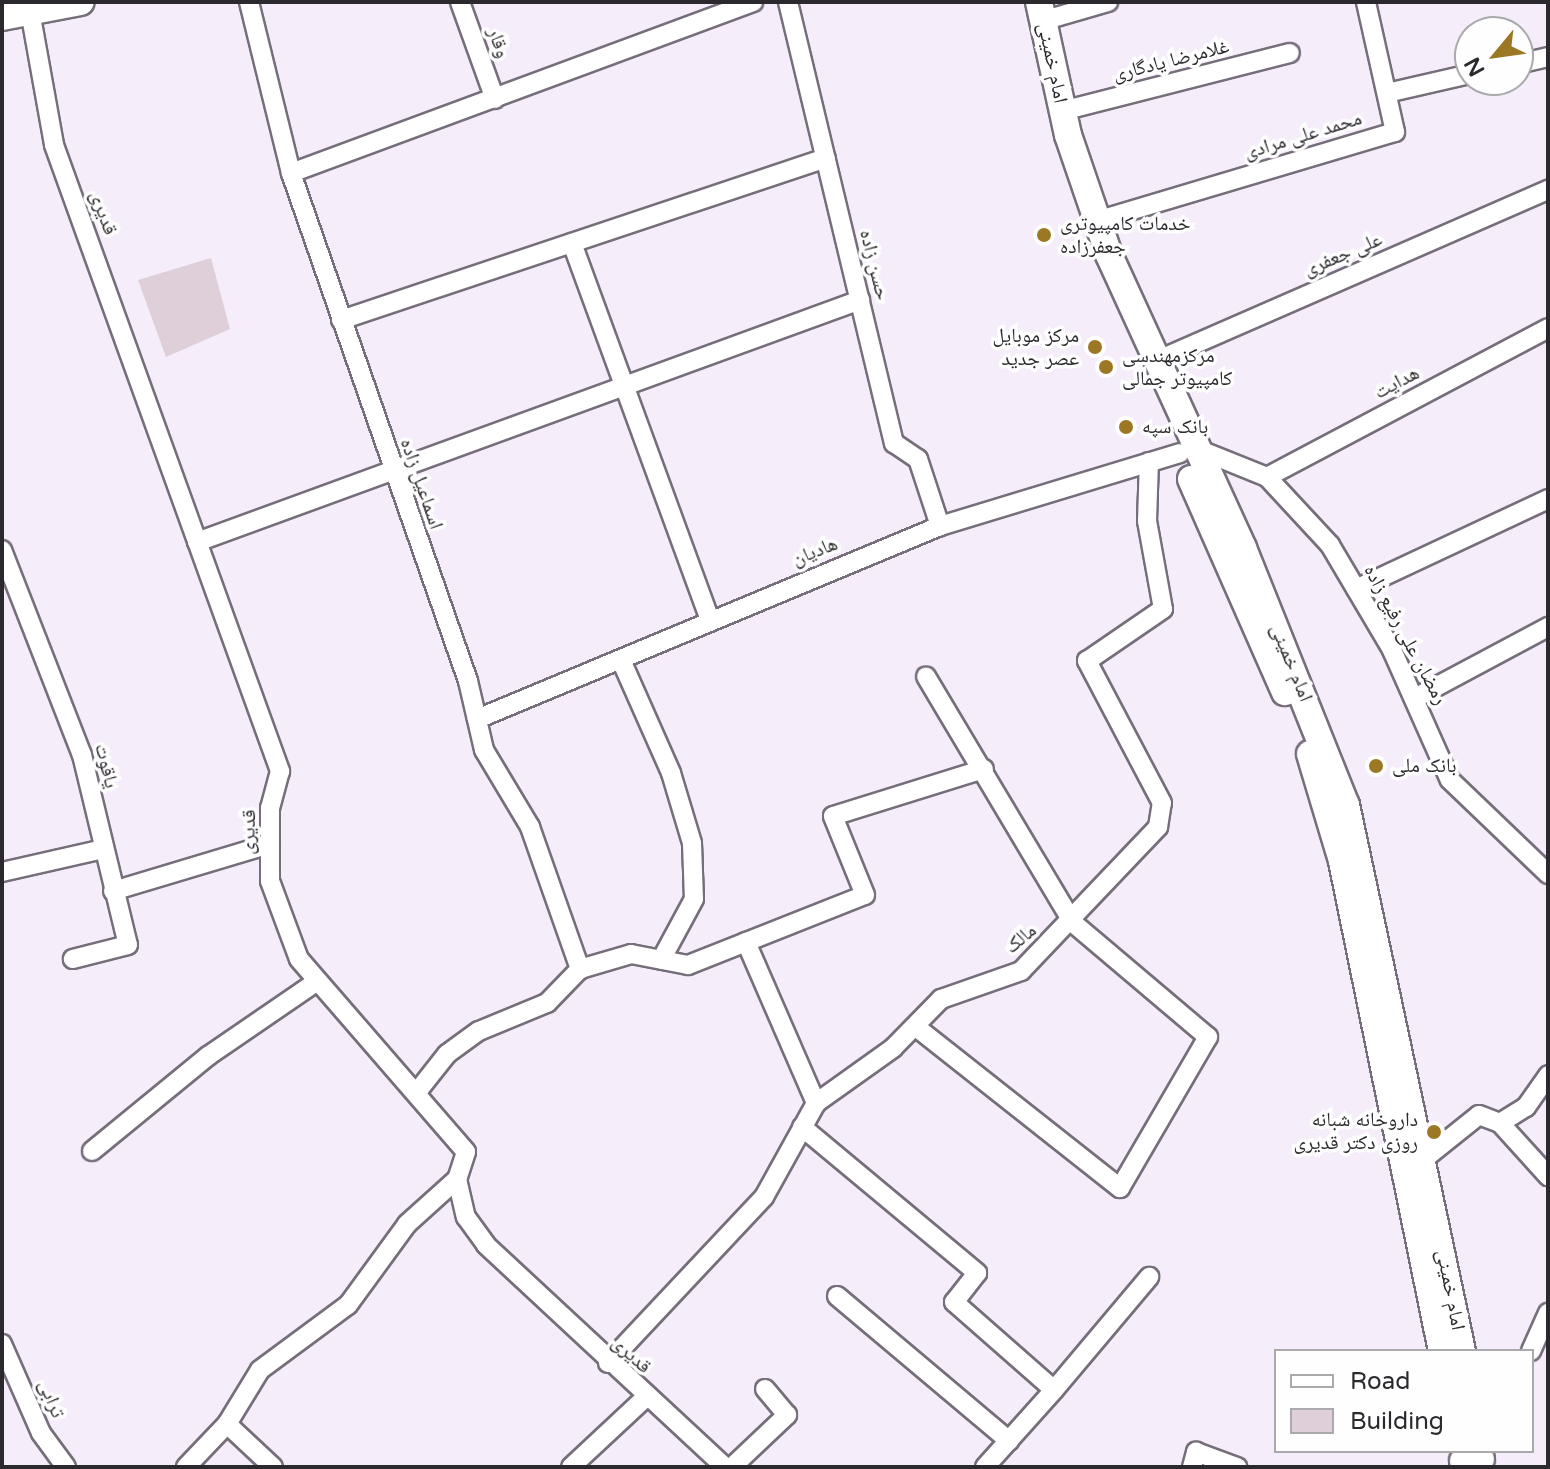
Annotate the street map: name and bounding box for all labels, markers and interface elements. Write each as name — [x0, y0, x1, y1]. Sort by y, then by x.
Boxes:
north arrow — [1454, 16, 1534, 96]
street label: امام خمینی — [1032, 21, 1072, 105]
street label: وقار — [482, 25, 514, 61]
street label: غلامرضا یادگاری — [1110, 35, 1232, 87]
text: N — [1459, 53, 1490, 81]
street label: محمد علی مرادی — [1241, 107, 1365, 165]
street label: قدیری — [84, 188, 122, 238]
place label: خدمات کامپیوتری جعفرزاده — [1060, 212, 1191, 259]
marker: خدمات کامپیوتری جعفرزاده — [1035, 226, 1053, 244]
street label: حسن زاده — [854, 227, 894, 303]
street label: علی جعفری — [1300, 228, 1386, 282]
place label: مرکز موبایل عصر جدید — [993, 324, 1079, 371]
marker: مرکز موبایل عصر جدید — [1086, 338, 1104, 356]
place label: مرکزمهندسی کامپیوتر جمالی — [1122, 344, 1232, 391]
marker: مرکزمهندسی کامپیوتر جمالی — [1097, 358, 1115, 376]
street label: هدایت — [1370, 361, 1424, 405]
place label: بانک سپه — [1142, 415, 1208, 439]
marker: بانک سپه — [1117, 418, 1135, 436]
street label: اسماعیل زاده — [394, 435, 448, 533]
street label: هادیان — [789, 532, 841, 572]
street label: رمضان علی رفیع زاده — [1358, 561, 1452, 709]
street label: امام خمینی — [1265, 621, 1317, 705]
street label: یاقوت — [89, 741, 123, 791]
place label: بانک ملی — [1392, 754, 1457, 778]
marker: بانک ملی — [1367, 757, 1385, 775]
street label: قدیری — [236, 809, 262, 855]
street label: مالک — [1000, 919, 1042, 959]
place label: داروخانه شبانه روزی دکتر قدیری — [1293, 1108, 1418, 1155]
marker: داروخانه شبانه روزی دکتر قدیری — [1425, 1123, 1443, 1141]
street label: امام خمینی — [1430, 1248, 1470, 1332]
street label: قدیری — [606, 1331, 656, 1379]
legend — [1274, 1349, 1534, 1453]
text: Road — [1350, 1367, 1410, 1396]
street label: ترابی — [33, 1376, 69, 1422]
text: Building — [1350, 1407, 1444, 1436]

